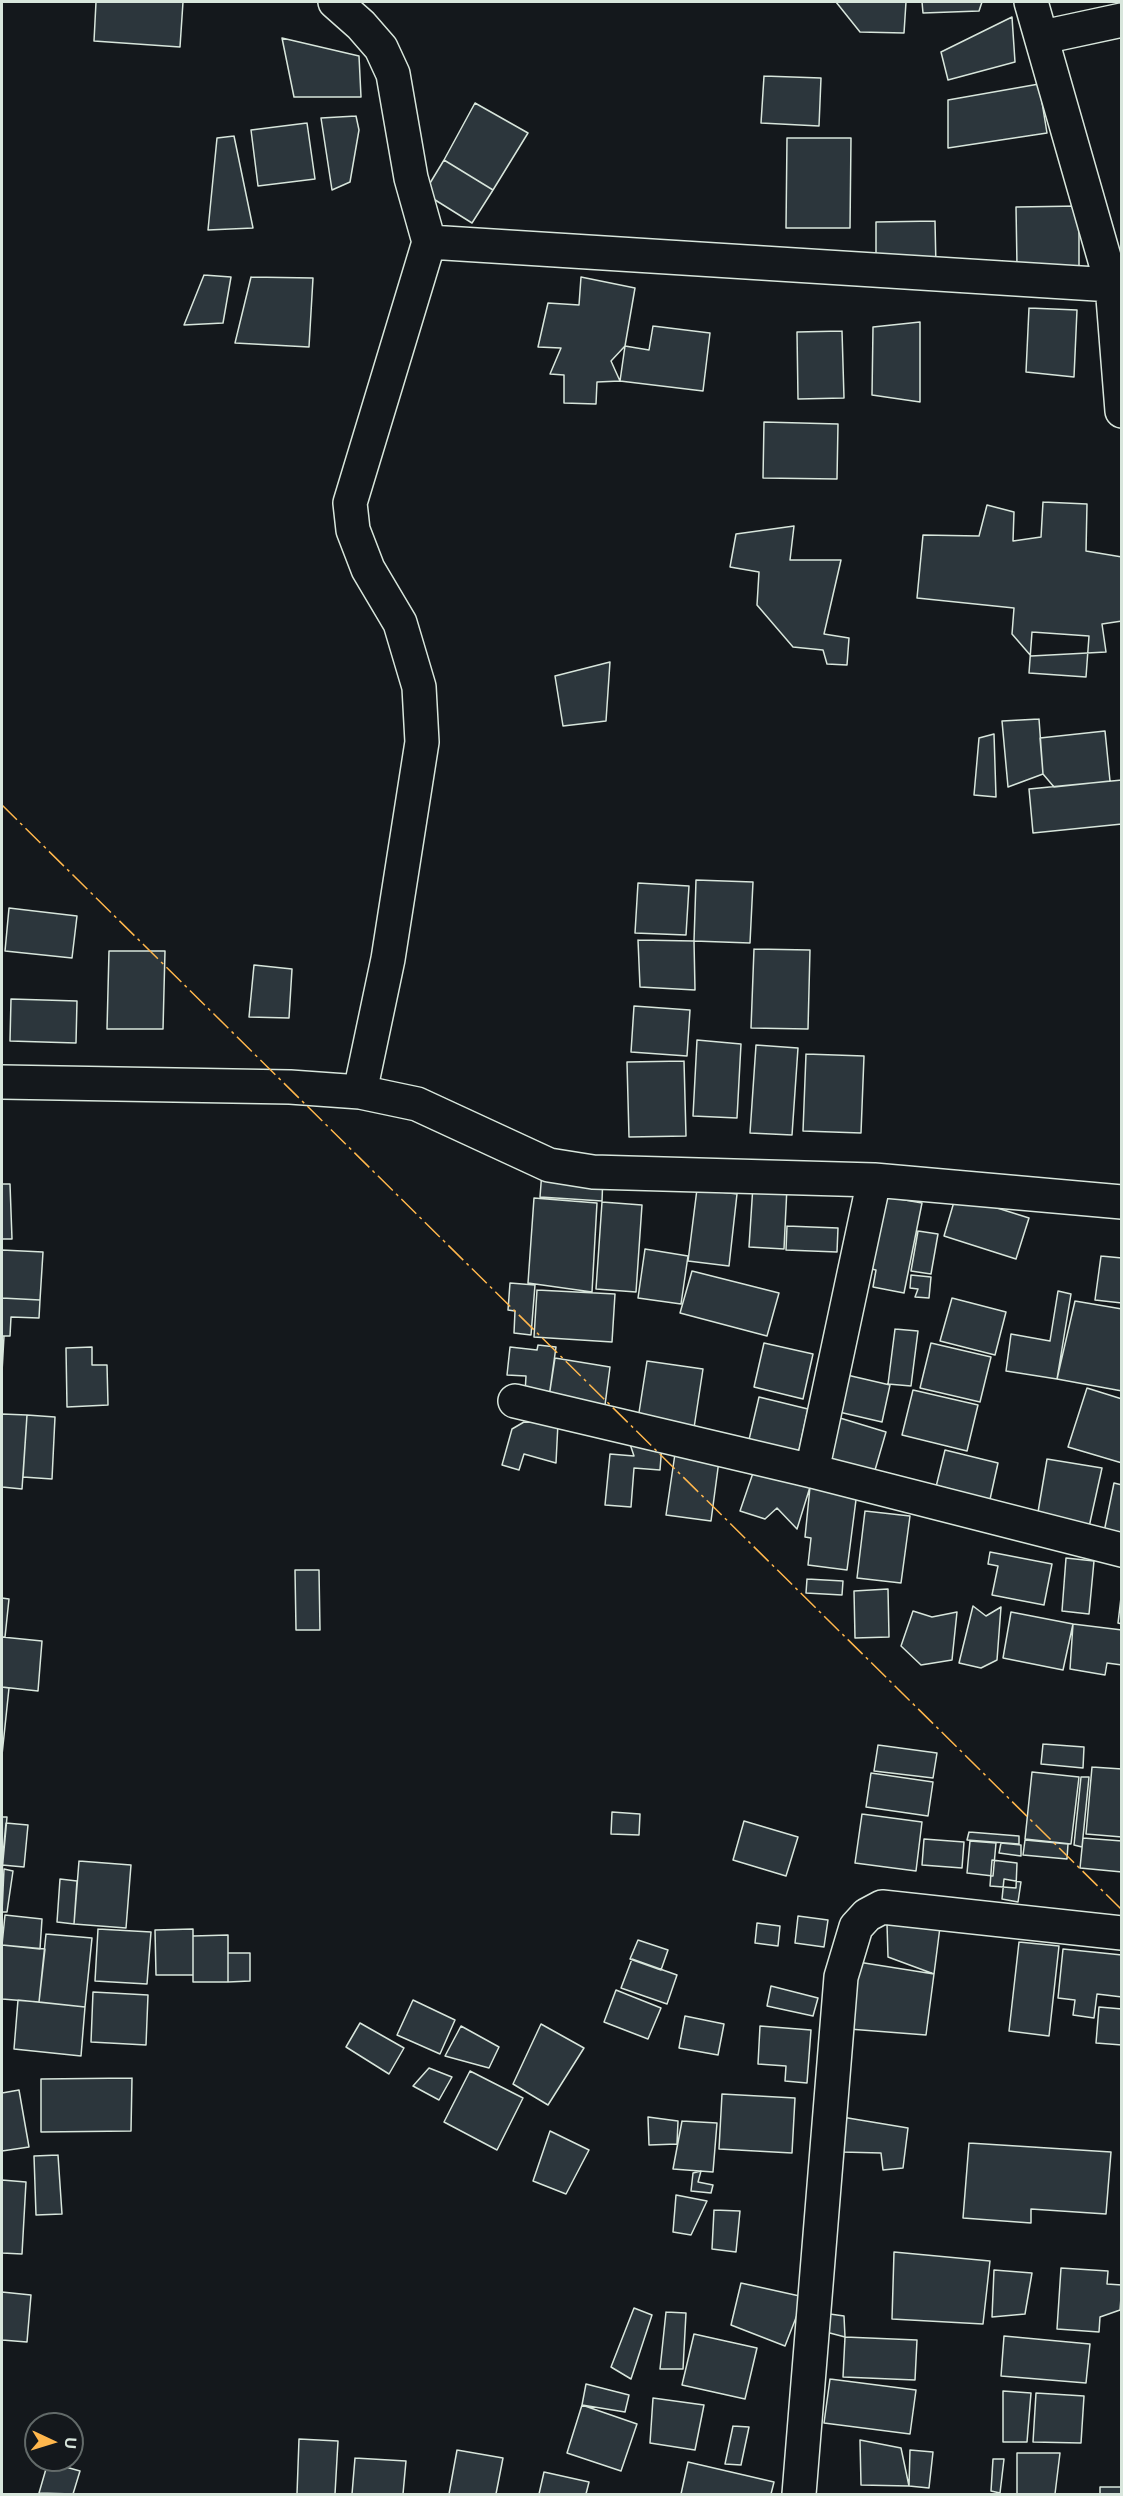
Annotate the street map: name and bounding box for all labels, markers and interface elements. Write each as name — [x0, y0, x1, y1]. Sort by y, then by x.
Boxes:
north arrow — [24, 2412, 84, 2472]
text: U — [62, 2437, 79, 2450]

